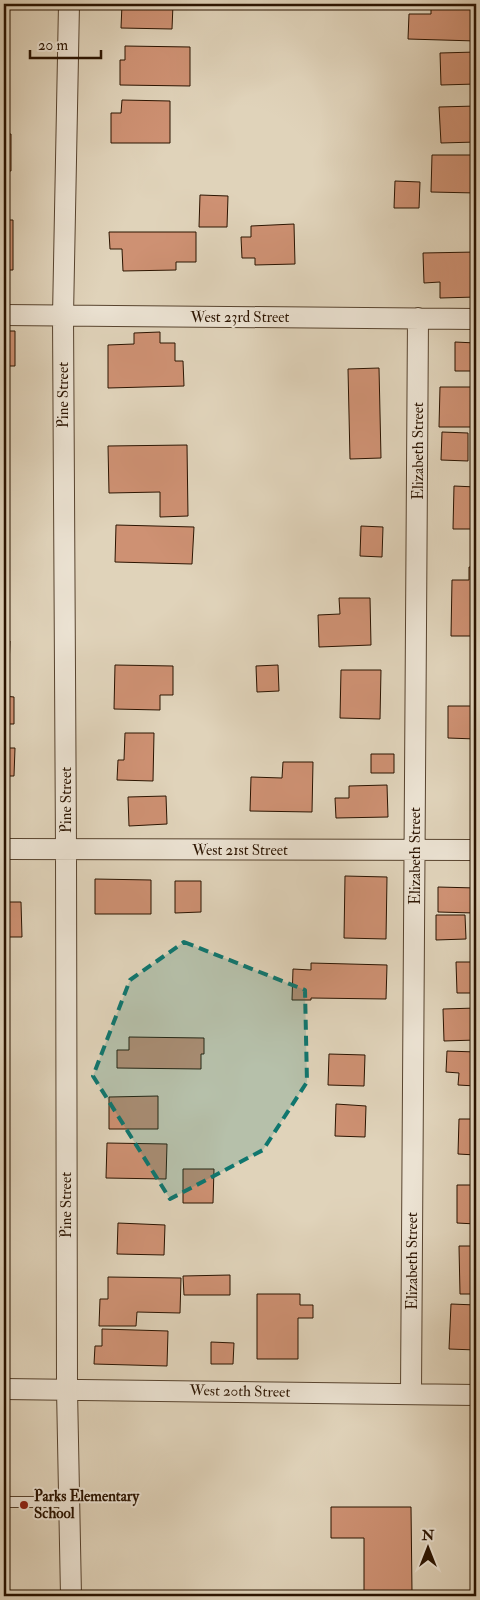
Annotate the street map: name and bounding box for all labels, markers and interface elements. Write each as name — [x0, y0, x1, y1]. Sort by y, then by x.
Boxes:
scale bar — [30, 28, 101, 60]
text: 20 m — [38, 36, 68, 55]
street label: West 23rd Street — [190, 308, 290, 327]
street label: Pine Street — [54, 362, 73, 428]
street label: Elizabeth Street — [409, 402, 428, 500]
street label: Pine Street — [57, 767, 76, 833]
street label: Elizabeth Street — [406, 807, 425, 905]
street label: West 21st Street — [191, 841, 288, 860]
street label: Pine Street — [57, 1172, 76, 1238]
street label: Elizabeth Street — [403, 1212, 422, 1310]
street label: West 20th Street — [188, 1381, 291, 1402]
place label: Parks Elementary School — [34, 1487, 140, 1523]
marker: Parks Elementary School — [18, 1499, 30, 1511]
north arrow — [402, 1522, 452, 1572]
text: N — [421, 1527, 435, 1544]

